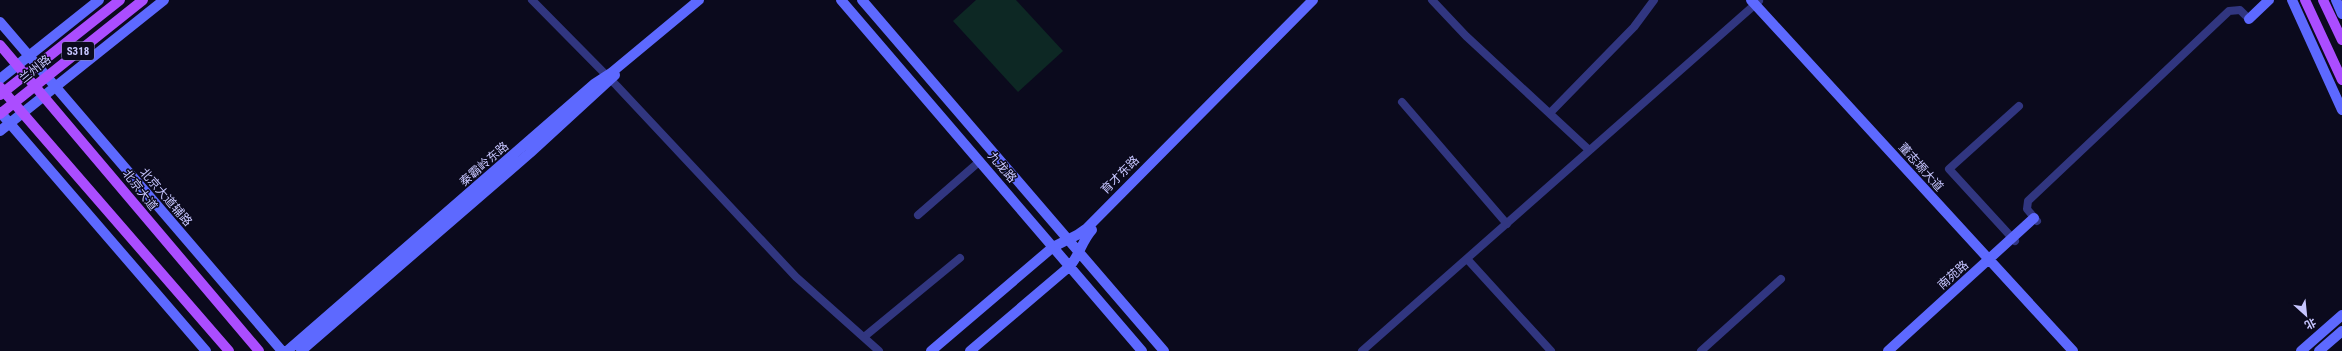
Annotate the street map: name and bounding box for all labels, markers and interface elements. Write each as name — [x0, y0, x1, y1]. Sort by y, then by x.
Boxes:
road number: S318 — [62, 42, 94, 60]
street label: 兰州路 — [17, 52, 53, 86]
street label: 秦霸岭东路 — [457, 139, 511, 189]
street label: 董志塬大道 — [1896, 140, 1946, 194]
street label: 九龙路 — [985, 149, 1019, 185]
street label: 育才东路 — [1098, 153, 1142, 197]
street label: 北京大道辅路 — [137, 165, 195, 229]
street label: 北京大道 — [120, 167, 160, 213]
street label: 南苑路 — [1935, 258, 1971, 292]
north arrow — [2286, 295, 2326, 335]
text: 北 — [2302, 315, 2318, 332]

